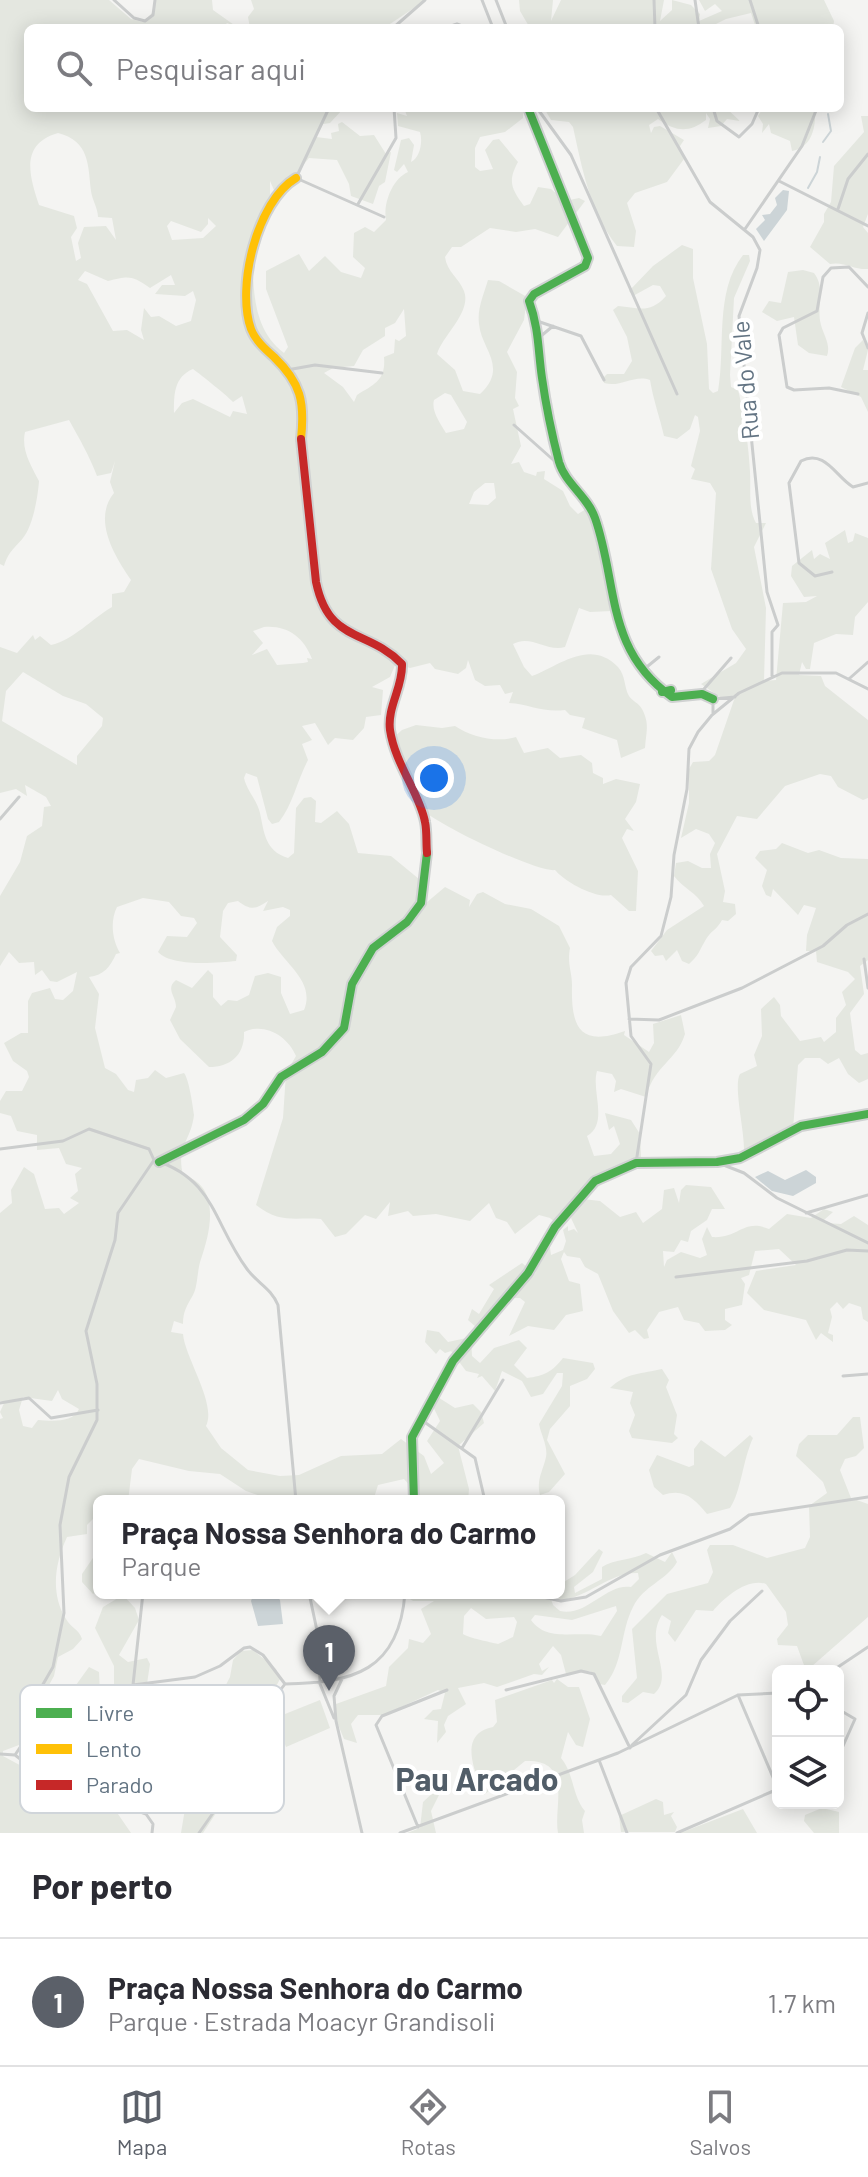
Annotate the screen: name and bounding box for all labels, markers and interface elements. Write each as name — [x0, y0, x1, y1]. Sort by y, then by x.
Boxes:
search box — [24, 24, 844, 112]
icon: search — [52, 46, 96, 90]
text: Pesquisar aqui — [116, 50, 306, 86]
street label: Rua do Vale — [725, 320, 764, 441]
your location — [414, 758, 454, 798]
popup — [93, 1495, 565, 1599]
text: Praça Nossa Senhora do Carmo — [121, 1514, 537, 1550]
text: Parque — [121, 1550, 201, 1581]
pin: 1 — [303, 1625, 355, 1691]
map controls — [772, 1665, 844, 1809]
button: locate — [772, 1665, 844, 1737]
legend — [20, 1685, 284, 1813]
text: Livre — [86, 1699, 134, 1725]
text: Lento — [86, 1735, 142, 1761]
button: layers — [772, 1737, 844, 1809]
district label: Pau Arcado — [396, 1759, 558, 1797]
text: Parado — [86, 1771, 153, 1797]
text: Por perto — [32, 1865, 173, 1906]
text: Praça Nossa Senhora do Carmo — [108, 1969, 523, 2005]
text: 1 — [53, 1987, 63, 2018]
text: 1.7 km — [768, 1987, 836, 2018]
text: Parque · Estrada Moacyr Grandisoli — [108, 2005, 495, 2036]
tab: Mapa — [117, 2085, 167, 2159]
tab: Rotas — [401, 2085, 456, 2159]
tab: Salvos — [689, 2085, 751, 2159]

